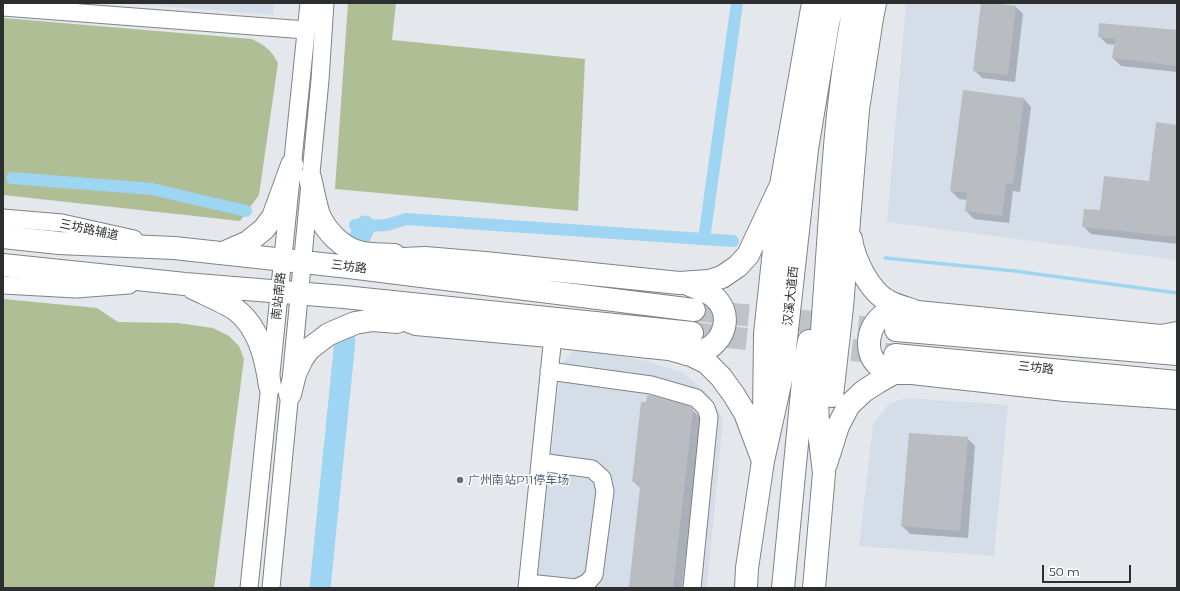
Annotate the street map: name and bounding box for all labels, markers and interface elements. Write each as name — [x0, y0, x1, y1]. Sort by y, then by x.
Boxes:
street label: 三坊路辅道 — [58, 217, 120, 243]
street label: 三坊路 — [330, 258, 368, 276]
street label: 汉溪大道西 — [781, 265, 801, 327]
street label: 南站南路 — [269, 271, 289, 321]
street label: 三坊路 — [1017, 359, 1055, 377]
place label: 广州南站P11停车场 — [468, 473, 569, 487]
marker: 广州南站P11停车场 — [455, 475, 465, 485]
scale bar — [1044, 557, 1133, 583]
text: 50 m — [1049, 564, 1080, 579]

